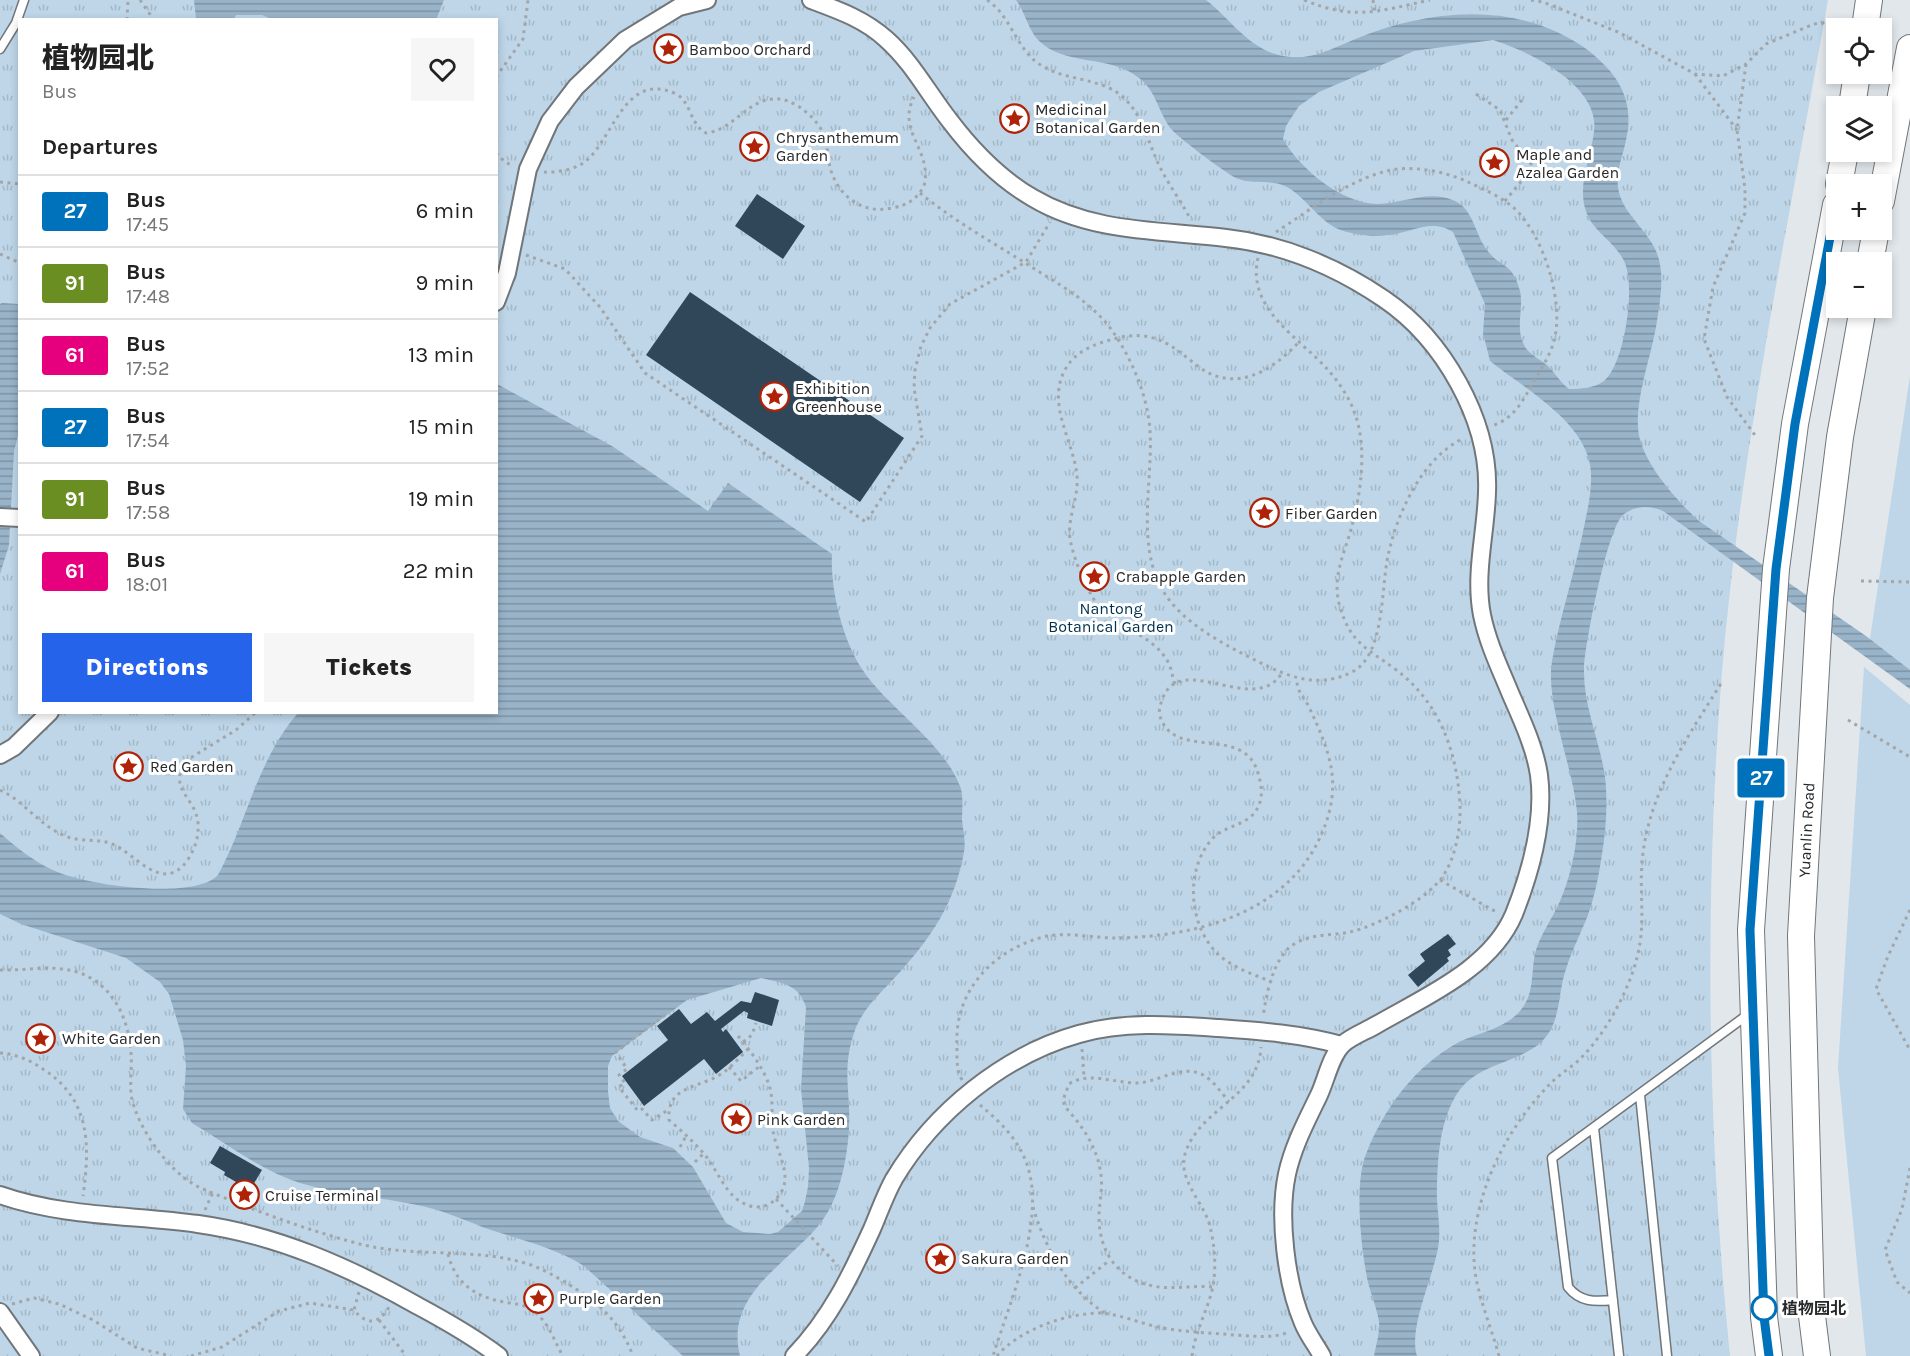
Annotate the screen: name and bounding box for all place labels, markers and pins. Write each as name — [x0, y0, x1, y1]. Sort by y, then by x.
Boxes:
place icon: Bamboo Orchard — [652, 33, 684, 65]
place label: Bamboo Orchard — [689, 40, 812, 59]
place label: Medicinal Botanical Garden — [1035, 100, 1161, 137]
place icon: Medicinal Botanical Garden — [998, 102, 1030, 134]
place label: Chrysanthemum Garden — [776, 128, 899, 165]
place icon: Chrysanthemum Garden — [739, 130, 771, 162]
place label: Maple and Azalea Garden — [1516, 145, 1619, 182]
place icon: Maple and Azalea Garden — [1479, 147, 1511, 179]
place label: Exhibition Greenhouse — [795, 379, 882, 416]
place icon: Exhibition Greenhouse — [758, 381, 790, 413]
place icon: Fiber Garden — [1248, 497, 1280, 529]
place label: Fiber Garden — [1285, 504, 1378, 523]
place icon: Crabapple Garden — [1079, 560, 1111, 592]
place label: Crabapple Garden — [1116, 567, 1246, 586]
place icon: Red Garden — [113, 750, 145, 782]
place label: Red Garden — [150, 757, 234, 776]
place icon: White Garden — [25, 1022, 57, 1054]
place label: White Garden — [62, 1029, 161, 1048]
place icon: Pink Garden — [720, 1103, 752, 1135]
place label: Pink Garden — [757, 1110, 845, 1129]
place icon: Cruise Terminal — [228, 1179, 260, 1211]
place label: Cruise Terminal — [265, 1186, 379, 1205]
place icon: Sakura Garden — [924, 1242, 956, 1274]
place label: Sakura Garden — [961, 1249, 1069, 1268]
place icon: Purple Garden — [522, 1282, 554, 1314]
place label: Purple Garden — [559, 1289, 661, 1308]
marker: 植物园北 — [1751, 1295, 1777, 1321]
place label: 植物园北 — [1782, 1299, 1846, 1318]

